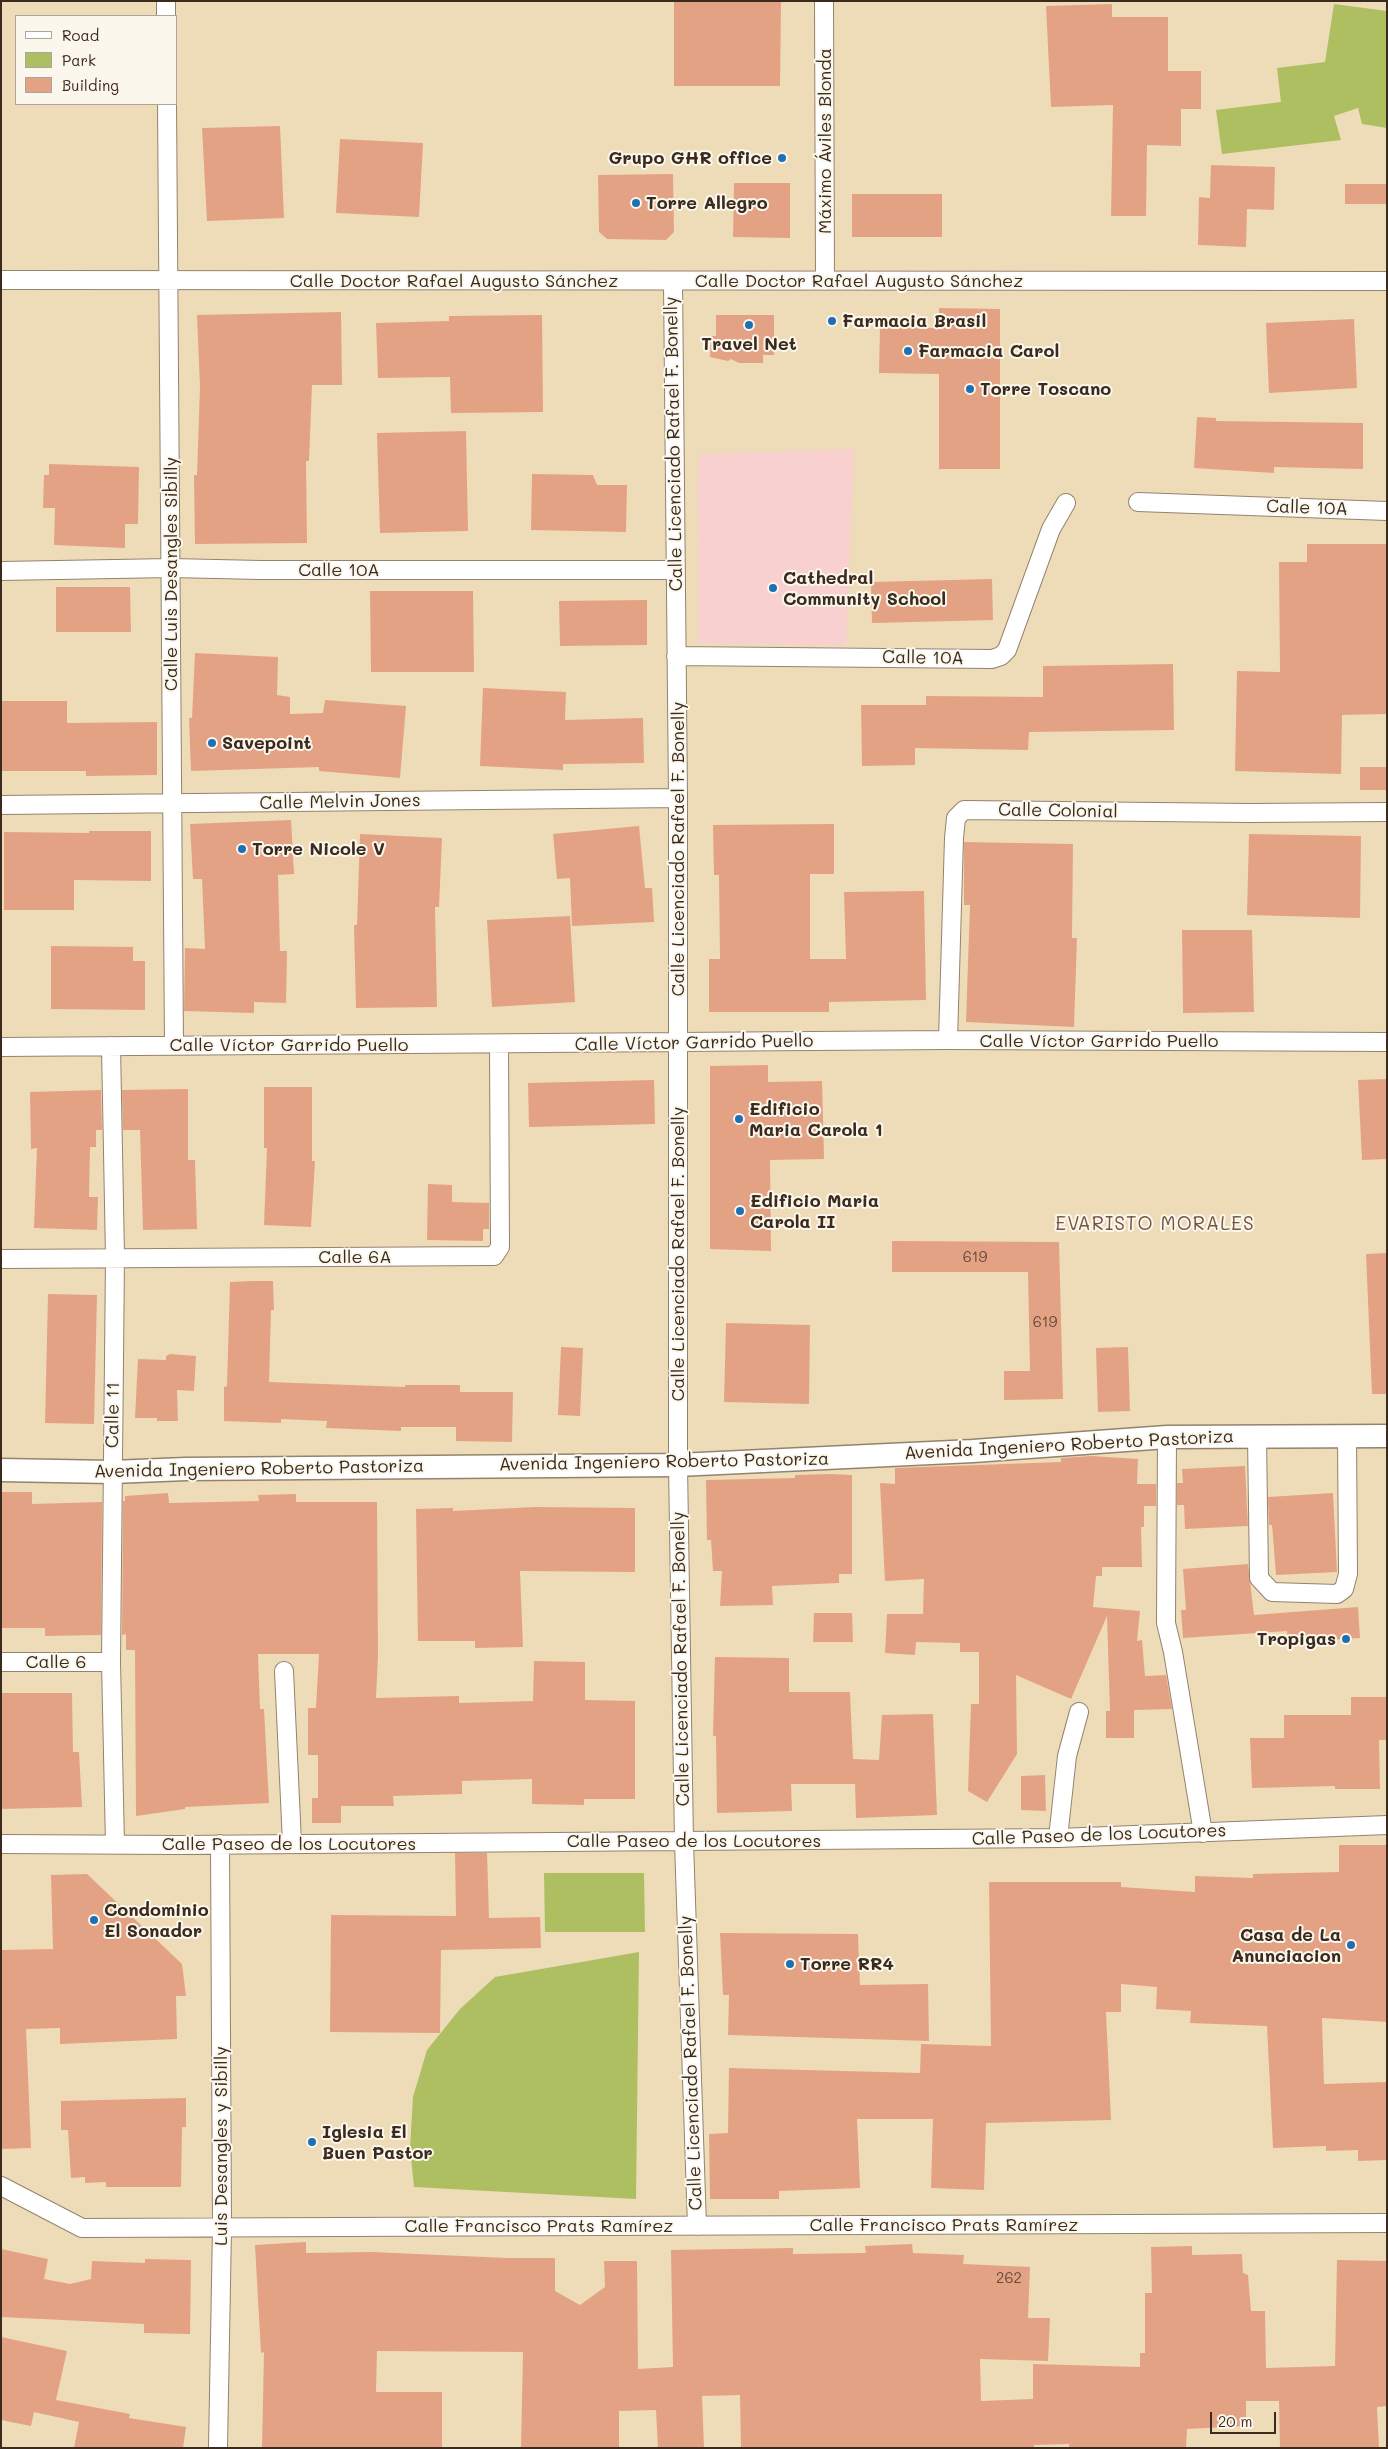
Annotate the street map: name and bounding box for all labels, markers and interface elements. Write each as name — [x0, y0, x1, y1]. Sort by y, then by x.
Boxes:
legend — [15, 15, 178, 105]
text: Road — [62, 25, 99, 45]
street label: Máximo Áviles Blonda — [814, 48, 836, 234]
text: Park — [62, 50, 96, 70]
text: Building — [62, 75, 119, 95]
place label: Grupo GHR office — [609, 147, 772, 169]
marker: Grupo GHR office — [776, 152, 788, 164]
place label: Torre Allegro — [646, 192, 768, 214]
marker: Torre Allegro — [630, 197, 642, 209]
street label: Calle Doctor Rafael Augusto Sánchez — [290, 270, 618, 292]
street label: Calle Doctor Rafael Augusto Sánchez — [695, 270, 1023, 292]
street label: Calle Licenciado Rafael F. Bonelly — [661, 296, 687, 592]
place label: Farmacia Brasil — [842, 310, 986, 332]
marker: Farmacia Brasil — [826, 315, 838, 327]
marker: Travel Net — [743, 319, 755, 331]
place label: Travel Net — [701, 333, 797, 355]
place label: Farmacia Carol — [918, 340, 1059, 362]
marker: Farmacia Carol — [902, 345, 914, 357]
place label: Torre Toscano — [980, 378, 1111, 400]
marker: Torre Toscano — [964, 383, 976, 395]
street label: Calle Luis Desangles Sibilly — [160, 457, 182, 691]
street label: Calle 10A — [1266, 496, 1348, 520]
street label: Calle 10A — [298, 559, 380, 581]
place label: Cathedral Community School — [783, 567, 946, 610]
marker: Cathedral Community School — [767, 582, 779, 594]
street label: Calle 10A — [882, 646, 964, 670]
street label: Calle Licenciado Rafael F. Bonelly — [667, 702, 689, 996]
place label: Savepoint — [222, 732, 311, 754]
marker: Savepoint — [206, 737, 218, 749]
street label: Calle Melvin Jones — [259, 790, 421, 814]
street label: Calle Colonial — [998, 799, 1118, 823]
place label: Torre Nicole V — [252, 838, 385, 860]
marker: Torre Nicole V — [236, 843, 248, 855]
street label: Calle Víctor Garrido Puello — [574, 1030, 814, 1056]
street label: Calle Víctor Garrido Puello — [980, 1030, 1218, 1052]
street label: Calle Víctor Garrido Puello — [170, 1034, 408, 1056]
place label: Edificio Maria Carola 1 — [749, 1098, 883, 1140]
street label: Calle Licenciado Rafael F. Bonelly — [667, 1107, 689, 1401]
marker: Edificio Maria Carola 1 — [733, 1113, 745, 1125]
place label: Edificio Maria Carola II — [750, 1190, 879, 1232]
marker: Edificio Maria Carola II — [734, 1205, 746, 1217]
district label: EVARISTO MORALES — [1053, 1213, 1257, 1235]
street label: Calle 6A — [318, 1246, 392, 1268]
house number: 619 — [963, 1248, 987, 1266]
house number: 619 — [1033, 1313, 1057, 1331]
street label: Calle 11 — [102, 1382, 124, 1448]
street label: Avenida Ingeniero Roberto Pastoriza — [904, 1426, 1234, 1464]
street label: Avenida Ingeniero Roberto Pastoriza — [499, 1448, 829, 1476]
street label: Avenida Ingeniero Roberto Pastoriza — [94, 1455, 424, 1483]
street label: Calle Licenciado Rafael F. Bonelly — [668, 1511, 694, 1807]
place label: Tropigas — [1257, 1628, 1336, 1650]
marker: Tropigas — [1340, 1633, 1352, 1645]
street label: Calle 6 — [26, 1651, 86, 1673]
street label: Calle Paseo de los Locutores — [971, 1820, 1227, 1850]
street label: Calle Paseo de los Locutores — [567, 1830, 821, 1852]
street label: Calle Paseo de los Locutores — [162, 1833, 416, 1855]
place label: Condominio El Sonador — [104, 1899, 209, 1942]
marker: Condominio El Sonador — [88, 1914, 100, 1926]
street label: Calle Licenciado Rafael F. Bonelly — [675, 1915, 707, 2211]
place label: Casa de La Anunciacion — [1231, 1924, 1341, 1966]
marker: Casa de La Anunciacion — [1345, 1939, 1357, 1951]
place label: Torre RR4 — [800, 1953, 894, 1975]
marker: Torre RR4 — [784, 1958, 796, 1970]
street label: Luis Desangles y Sibilly — [210, 2046, 232, 2246]
place label: Iglesia El Buen Pastor — [322, 2121, 433, 2164]
marker: Iglesia El Buen Pastor — [306, 2136, 318, 2148]
street label: Calle Francisco Prats Ramírez — [810, 2214, 1078, 2236]
street label: Calle Francisco Prats Ramírez — [405, 2215, 673, 2237]
house number: 262 — [996, 2269, 1022, 2287]
scale bar — [1213, 2402, 1279, 2434]
text: 20 m — [1218, 2411, 1252, 2431]

